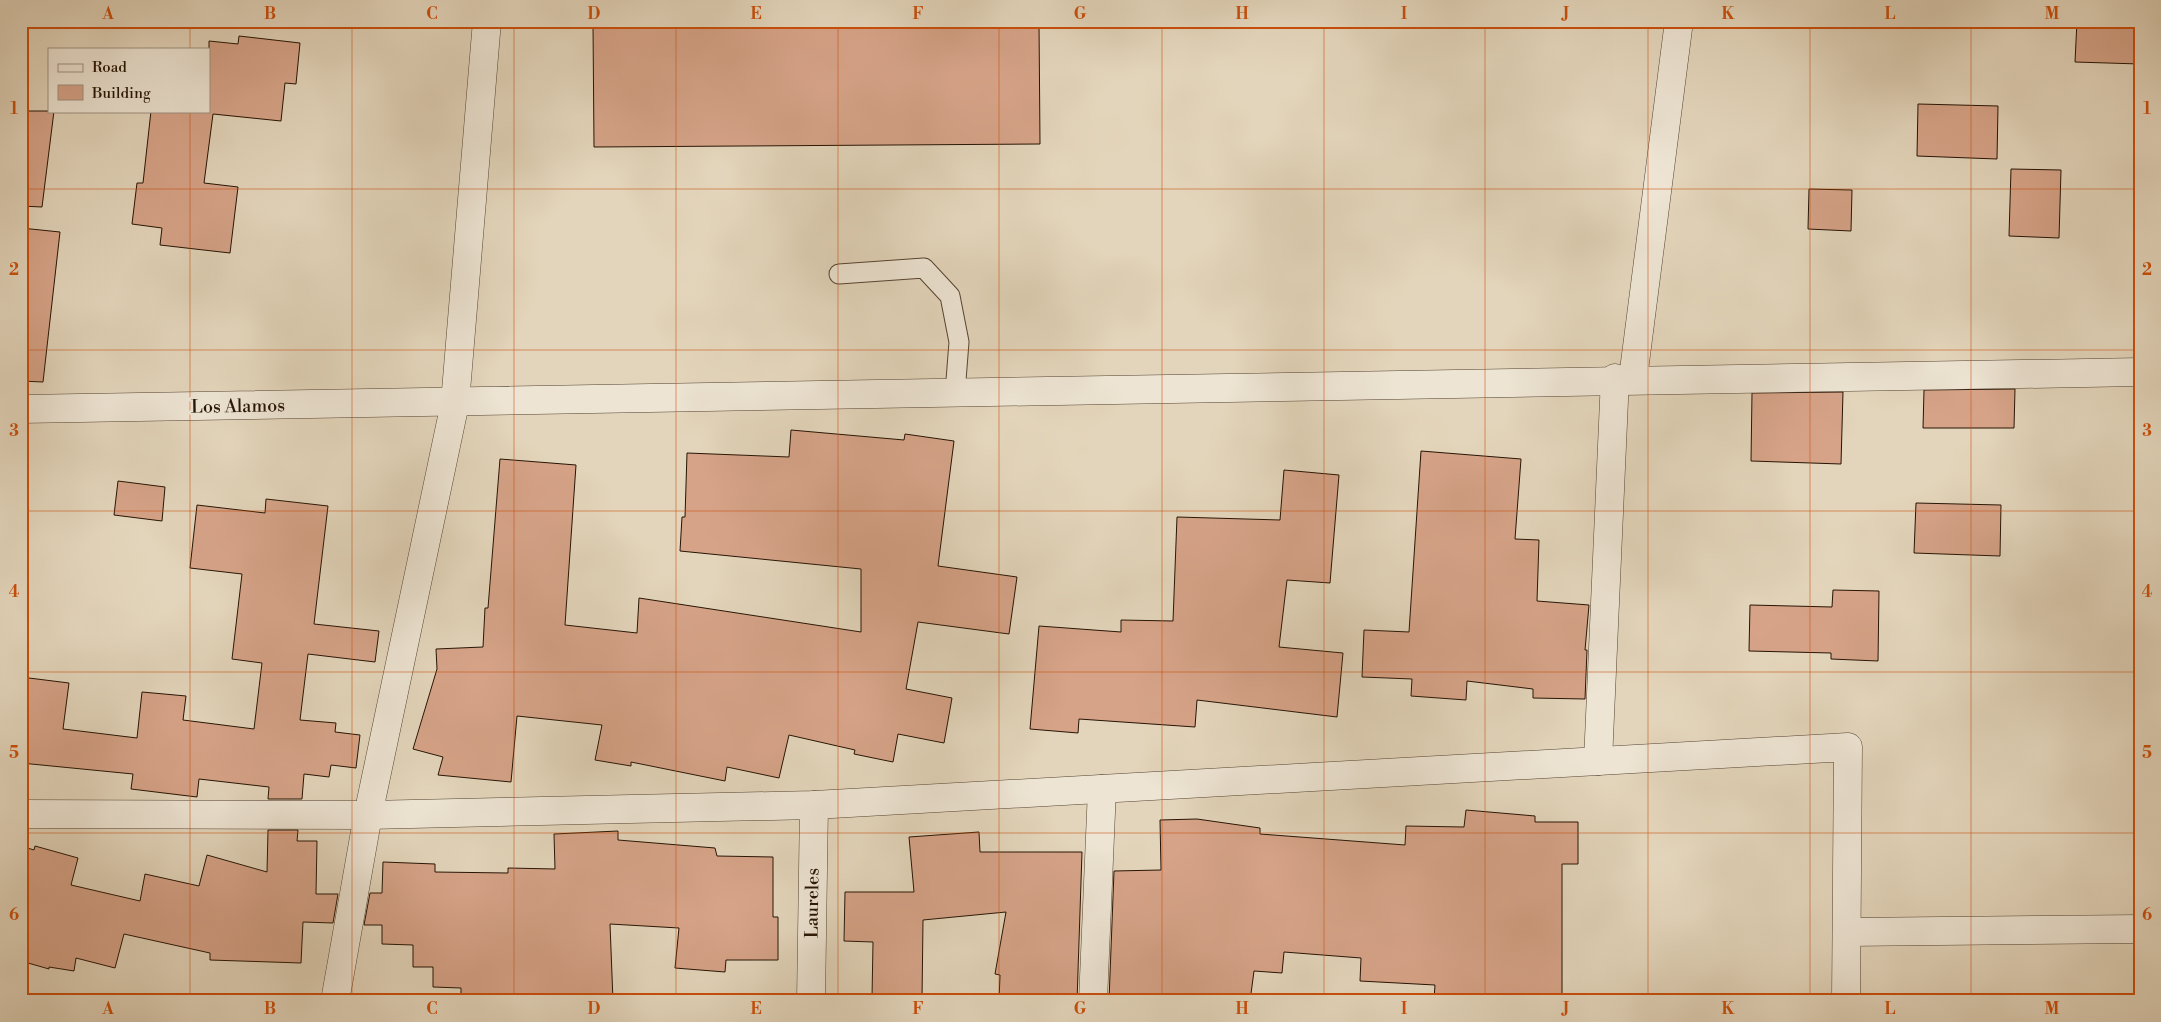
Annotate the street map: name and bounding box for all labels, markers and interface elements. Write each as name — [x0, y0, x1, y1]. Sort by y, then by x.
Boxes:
text: A — [101, 4, 114, 24]
text: B — [264, 4, 276, 24]
text: C — [426, 4, 438, 24]
text: D — [588, 4, 601, 24]
text: E — [750, 4, 762, 24]
text: F — [912, 4, 924, 24]
text: G — [1074, 4, 1087, 24]
text: H — [1235, 4, 1249, 24]
text: I — [1401, 4, 1407, 24]
text: J — [1561, 4, 1569, 24]
text: K — [1722, 4, 1736, 24]
text: L — [1885, 4, 1896, 24]
text: M — [2045, 4, 2060, 24]
legend — [48, 48, 210, 112]
text: Road — [92, 58, 127, 77]
text: Building — [91, 84, 151, 103]
text: 1 — [10, 99, 18, 119]
text: 1 — [2143, 99, 2151, 119]
text: 2 — [9, 260, 19, 280]
text: 2 — [2142, 260, 2152, 280]
street label: Los Alamos — [191, 394, 285, 419]
text: 3 — [9, 421, 19, 441]
text: 3 — [2142, 421, 2152, 441]
text: 4 — [9, 582, 20, 602]
text: 4 — [2142, 582, 2153, 602]
text: 5 — [9, 743, 19, 763]
text: 5 — [2142, 743, 2152, 763]
street label: Laureles — [800, 868, 825, 938]
text: 6 — [9, 905, 19, 925]
text: 6 — [2142, 905, 2152, 925]
text: A — [101, 999, 114, 1019]
text: B — [264, 999, 276, 1019]
text: C — [426, 999, 438, 1019]
text: D — [588, 999, 601, 1019]
text: E — [750, 999, 762, 1019]
text: F — [912, 999, 924, 1019]
text: G — [1074, 999, 1087, 1019]
text: H — [1235, 999, 1249, 1019]
text: I — [1401, 999, 1407, 1019]
text: J — [1561, 999, 1569, 1019]
text: K — [1722, 999, 1736, 1019]
text: L — [1885, 999, 1896, 1019]
text: M — [2045, 999, 2060, 1019]

